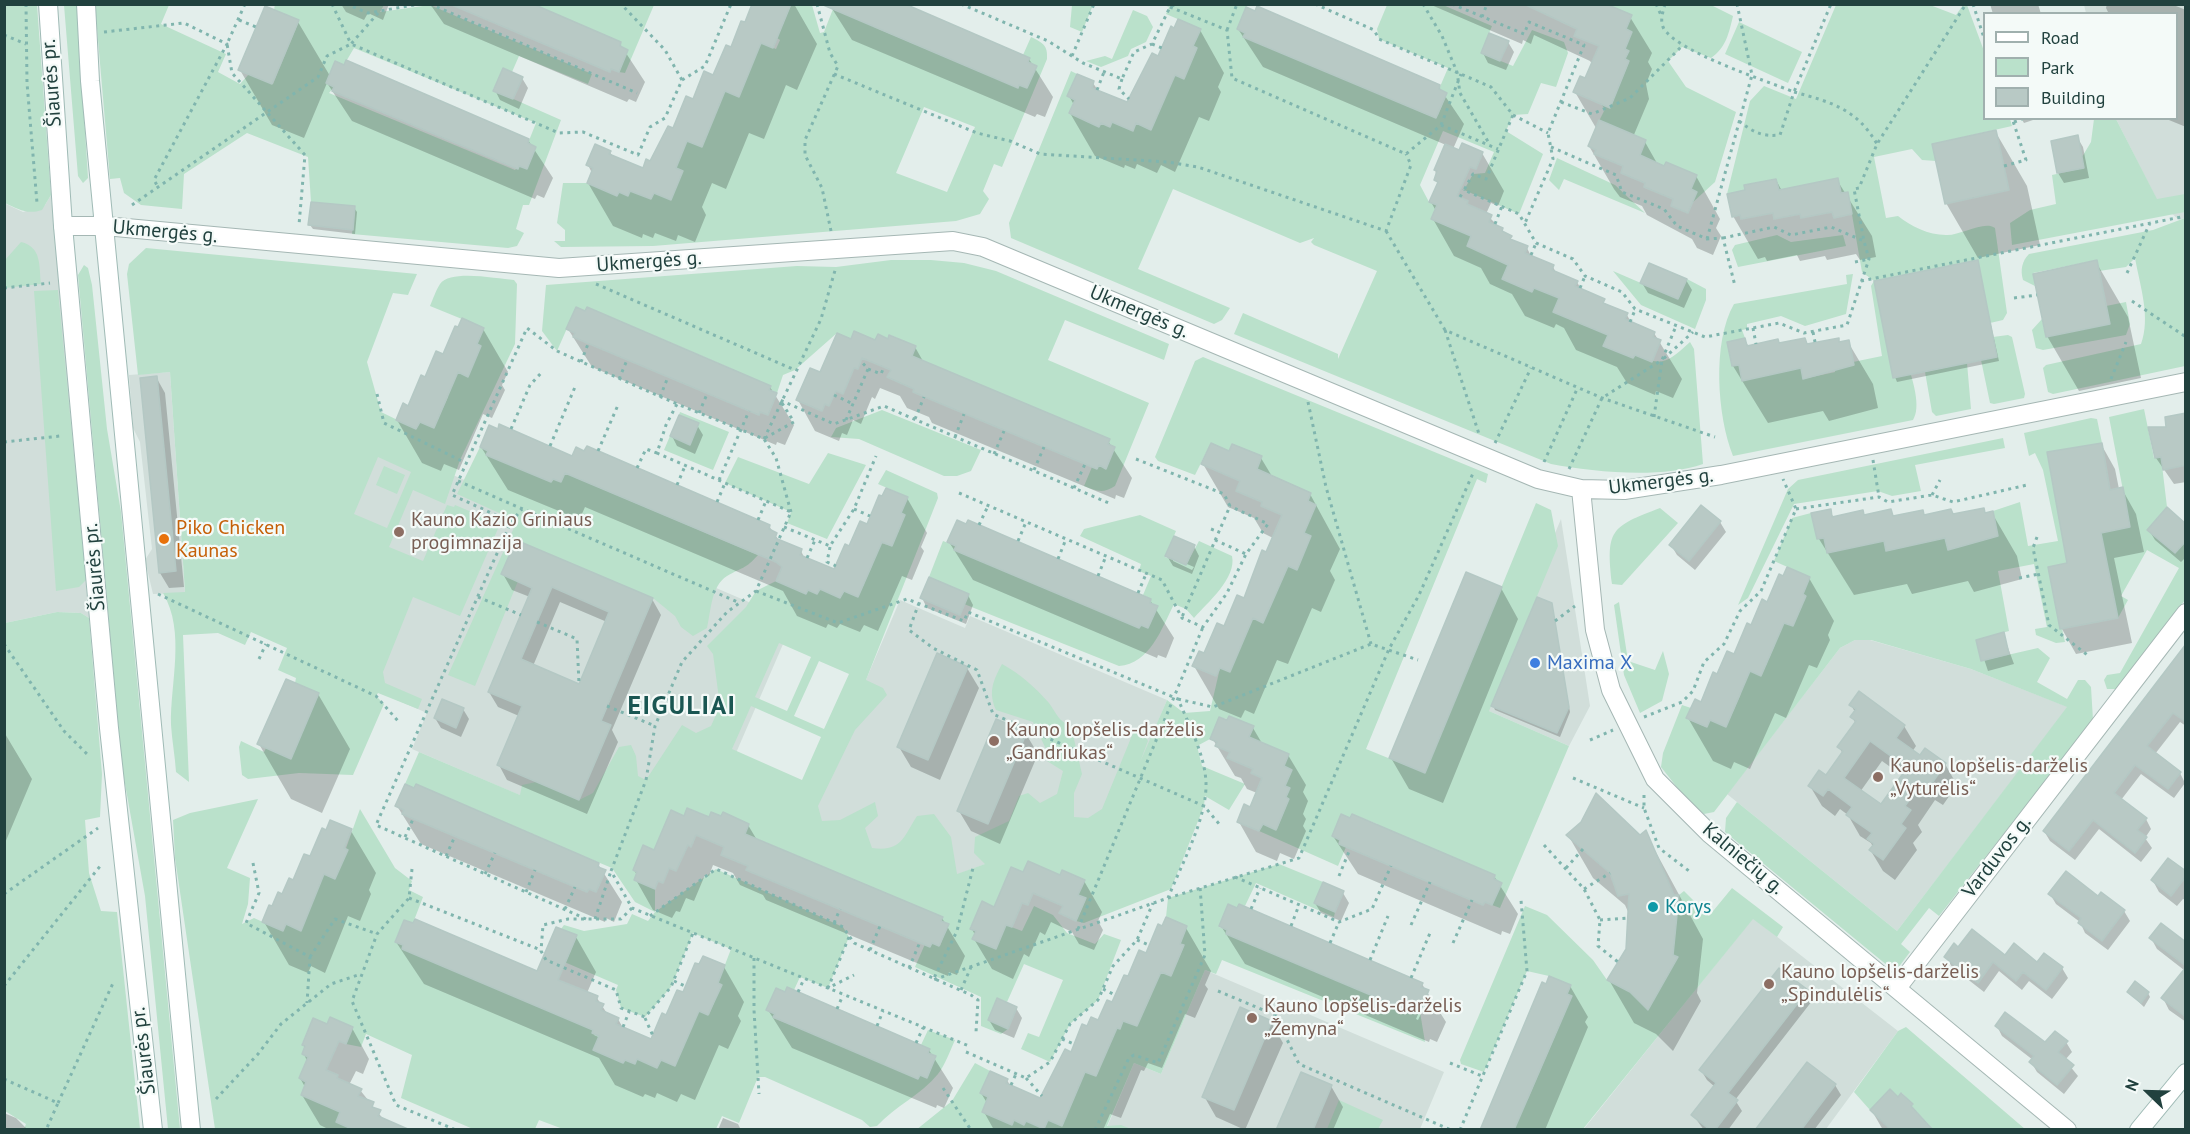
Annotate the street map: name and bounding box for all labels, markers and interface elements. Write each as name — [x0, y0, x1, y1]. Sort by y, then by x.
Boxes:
legend — [1983, 12, 2178, 120]
text: Road — [2041, 26, 2079, 49]
street label: Šiaurės pr. — [37, 38, 67, 128]
text: Park — [2041, 56, 2074, 79]
text: Building — [2041, 86, 2105, 109]
street label: Ukmergės g. — [111, 215, 219, 249]
street label: Ukmergės g. — [596, 246, 702, 278]
street label: Ukmergės g. — [1086, 280, 1192, 344]
street label: Ukmergės g. — [1607, 464, 1715, 500]
place label: Kauno Kazio Griniaus progimnazija — [411, 508, 592, 555]
place label: Piko Chicken Kaunas — [176, 516, 285, 563]
street label: Šiaurės pr. — [79, 522, 111, 612]
marker: Kauno Kazio Griniaus progimnazija — [392, 525, 406, 539]
marker: Piko Chicken Kaunas — [157, 532, 171, 546]
place label: Maxima X — [1547, 651, 1632, 675]
marker: Maxima X — [1528, 656, 1542, 670]
district label: EIGULIAI — [627, 691, 737, 723]
place label: Kauno lopšelis-darželis „Gandriukas“ — [1006, 718, 1204, 765]
marker: Kauno lopšelis-darželis „Gandriukas“ — [987, 734, 1001, 748]
place label: Kauno lopšelis-darželis „Vyturėlis“ — [1890, 754, 2088, 801]
marker: Kauno lopšelis-darželis „Vyturėlis“ — [1871, 770, 1885, 784]
street label: Varduvos g. — [1958, 811, 2036, 903]
street label: Kalniečių g. — [1697, 818, 1789, 900]
place label: Korys — [1665, 895, 1711, 919]
marker: Korys — [1646, 900, 1660, 914]
place label: Kauno lopšelis-darželis „Spindulėlis“ — [1781, 960, 1979, 1007]
marker: Kauno lopšelis-darželis „Spindulėlis“ — [1762, 977, 1776, 991]
place label: Kauno lopšelis-darželis „Žemyna“ — [1264, 994, 1462, 1041]
street label: Šiaurės pr. — [127, 1006, 161, 1096]
marker: Kauno lopšelis-darželis „Žemyna“ — [1245, 1011, 1259, 1025]
north arrow — [2118, 1062, 2178, 1122]
text: N — [2120, 1076, 2143, 1094]

